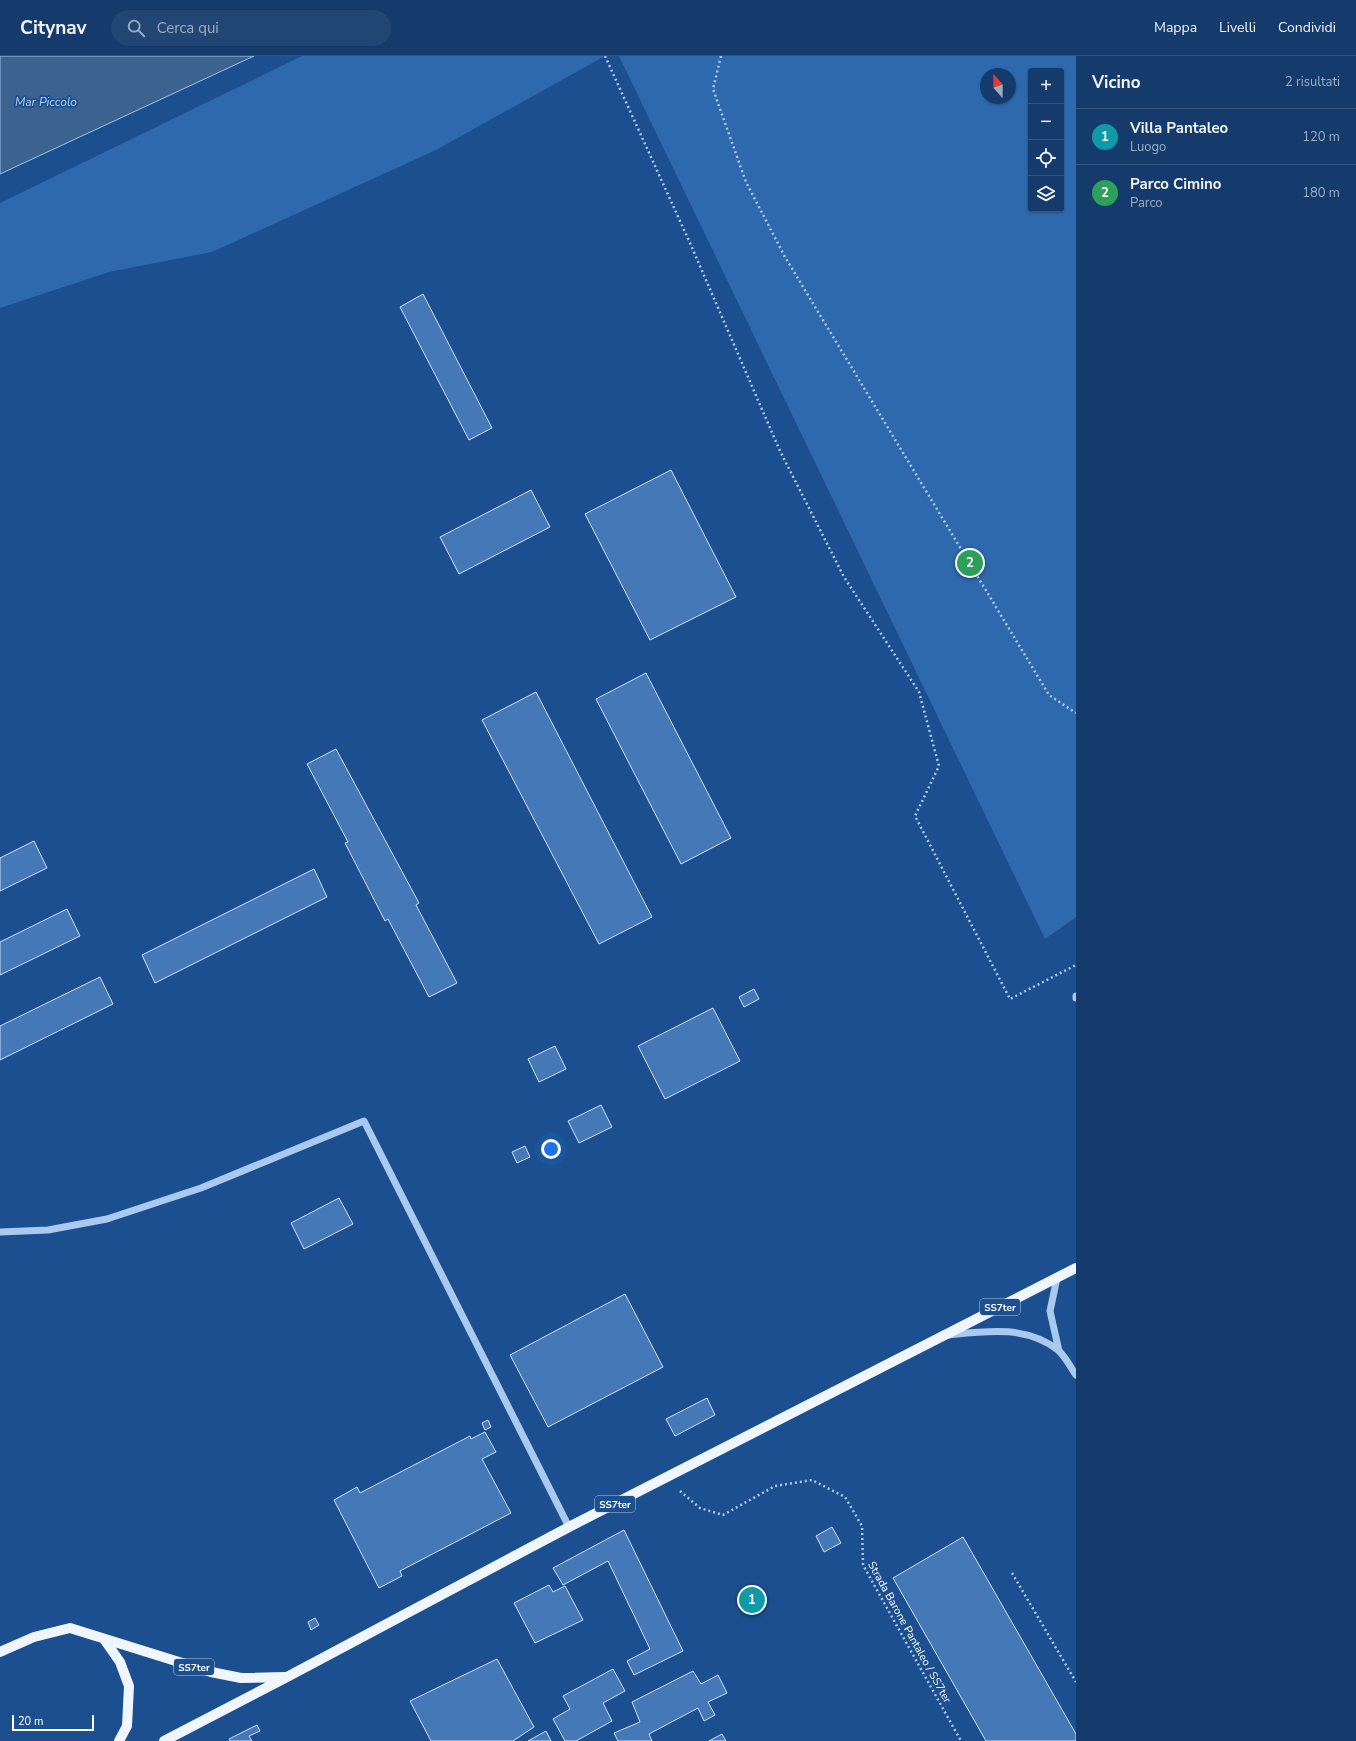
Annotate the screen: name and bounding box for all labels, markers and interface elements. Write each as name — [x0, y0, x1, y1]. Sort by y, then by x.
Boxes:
search box — [111, 10, 391, 46]
text: Citynav — [20, 15, 87, 41]
icon: search — [125, 17, 147, 39]
text: Cerca qui — [157, 18, 219, 38]
text: Mappa — [1154, 18, 1197, 37]
text: Livelli — [1219, 18, 1256, 37]
text: Condividi — [1278, 18, 1336, 37]
north arrow — [980, 68, 1016, 104]
map controls — [1028, 68, 1064, 212]
button: + — [1028, 68, 1064, 104]
text: Vicino — [1092, 71, 1141, 94]
text: 2 risultati — [1285, 73, 1340, 91]
water label: Mar Piccolo — [15, 94, 77, 110]
button: − — [1028, 104, 1064, 140]
text: Villa Pantaleo — [1130, 118, 1228, 138]
text: 1 — [1101, 128, 1109, 146]
text: 120 m — [1302, 128, 1340, 146]
text: Luogo — [1130, 138, 1166, 156]
button: locate — [1028, 140, 1064, 176]
text: Parco Cimino — [1130, 174, 1221, 194]
button: layers — [1028, 176, 1064, 212]
text: 2 — [1101, 184, 1109, 202]
text: 180 m — [1302, 184, 1340, 202]
text: Parco — [1130, 194, 1163, 212]
pin: 2 — [957, 548, 983, 578]
your location — [541, 1139, 561, 1159]
road number: SS7ter — [980, 1299, 1020, 1315]
road number: SS7ter — [595, 1496, 635, 1512]
street label: Strada Barone Pantaleo / SS7ter — [864, 1559, 955, 1706]
pin: 1 — [739, 1585, 765, 1615]
road number: SS7ter — [174, 1659, 214, 1675]
scale bar — [12, 1713, 94, 1732]
text: 20 m — [18, 1714, 43, 1729]

